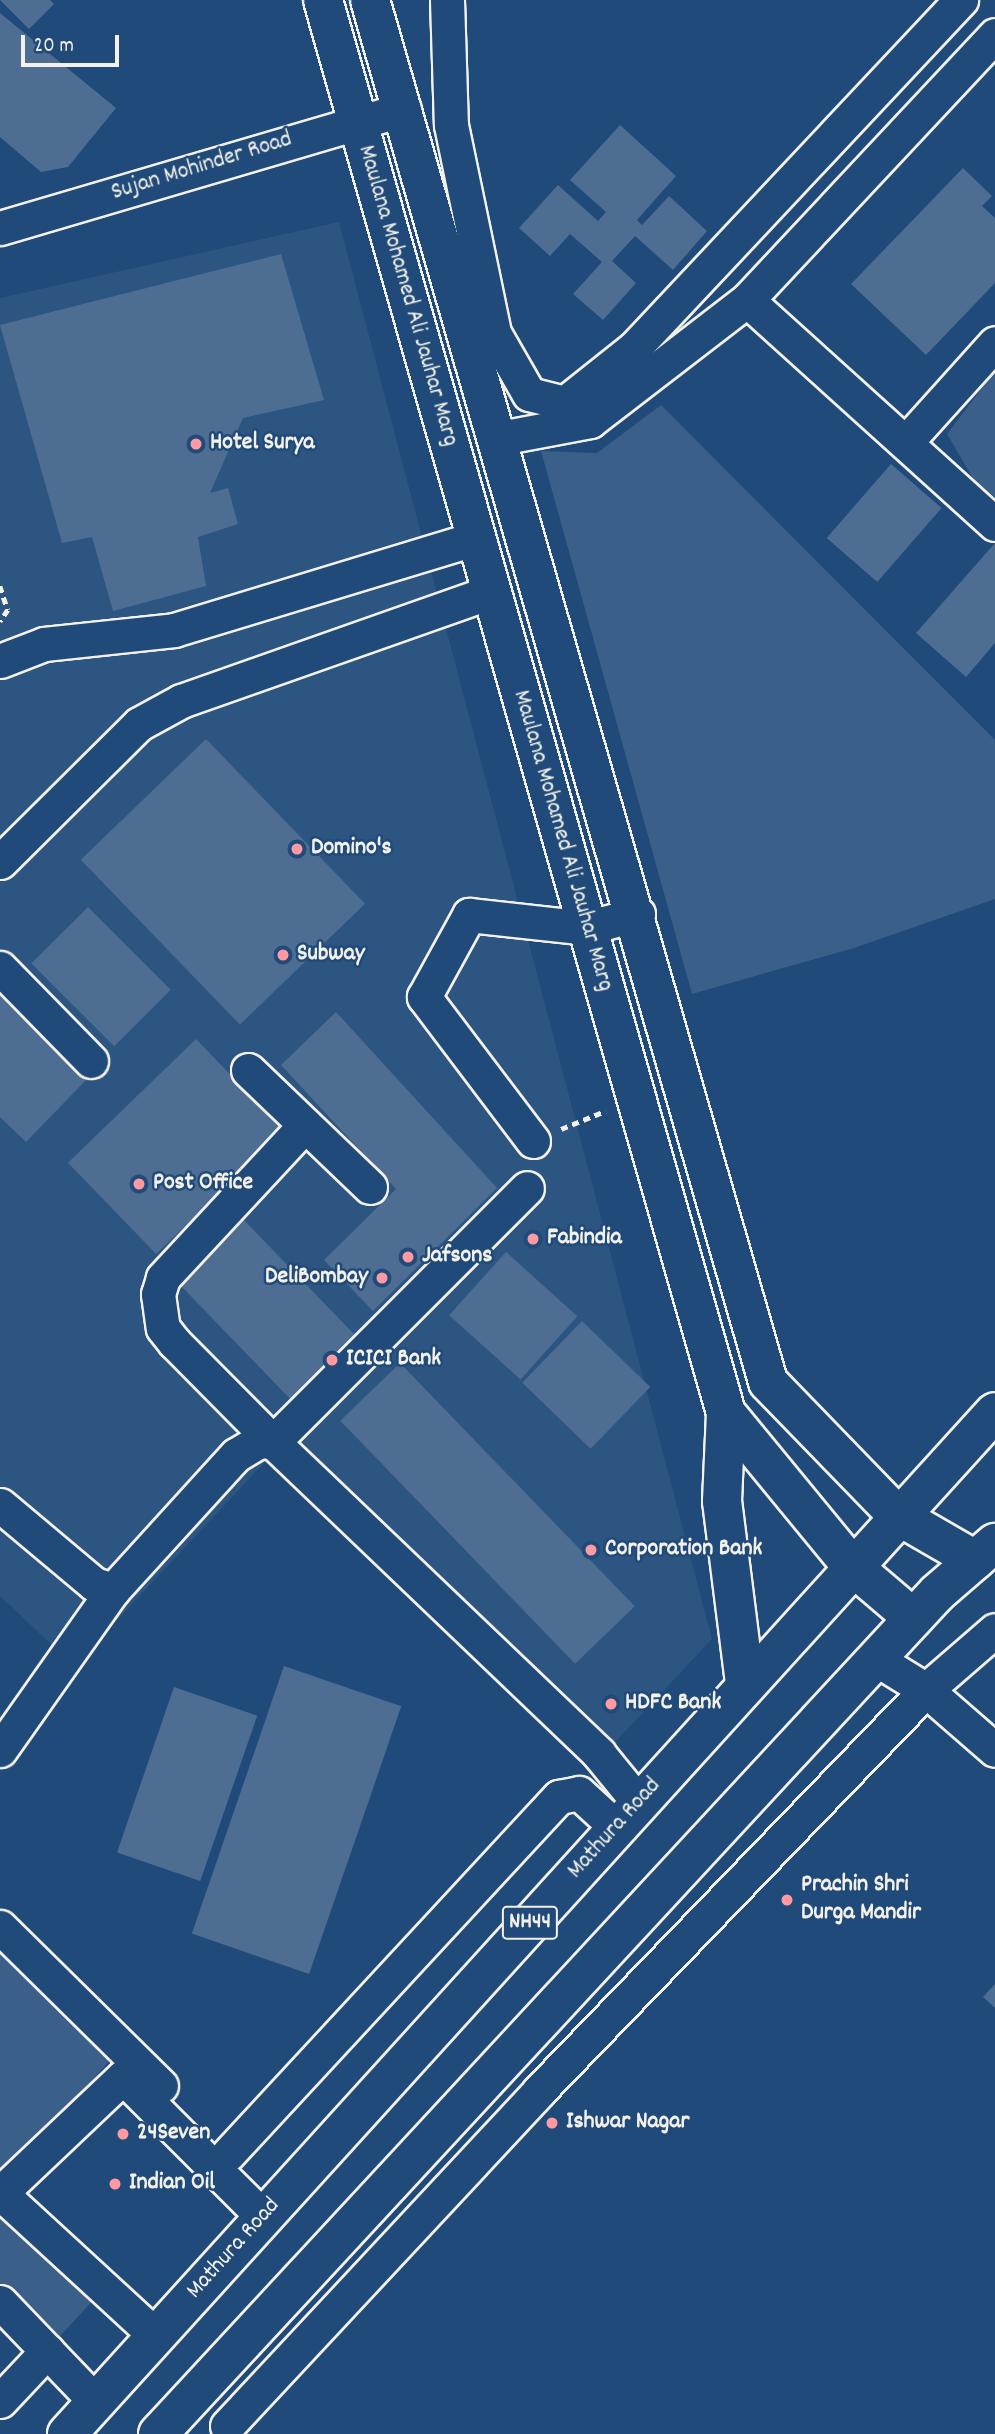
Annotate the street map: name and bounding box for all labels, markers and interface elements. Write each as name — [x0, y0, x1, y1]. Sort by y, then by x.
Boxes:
scale bar — [24, 21, 122, 65]
text: 20 m — [34, 32, 74, 62]
street label: Sujan Mohinder Road — [108, 126, 296, 208]
street label: Maulana Mohamed Ali Jauhar Marg — [350, 142, 464, 450]
place label: Hotel Surya — [210, 430, 314, 458]
marker: Hotel Surya — [188, 436, 204, 452]
street label: Maulana Mohamed Ali Jauhar Marg — [505, 687, 619, 995]
place label: Domino's — [311, 835, 392, 863]
marker: Domino's — [289, 841, 305, 857]
place label: Subway — [297, 941, 365, 969]
marker: Subway — [275, 947, 291, 963]
place label: Post Office — [153, 1170, 253, 1198]
marker: Post Office — [131, 1176, 147, 1192]
place label: Fabindia — [547, 1225, 622, 1253]
marker: Fabindia — [525, 1231, 541, 1247]
place label: Jafsons — [422, 1243, 492, 1271]
marker: Jafsons — [400, 1249, 416, 1265]
place label: DeliBombay — [265, 1264, 368, 1292]
marker: DeliBombay — [374, 1270, 390, 1286]
place label: ICICI Bank — [346, 1346, 441, 1374]
marker: ICICI Bank — [324, 1352, 340, 1368]
place label: Corporation Bank — [605, 1536, 762, 1564]
marker: Corporation Bank — [583, 1542, 599, 1558]
place label: HDFC Bank — [625, 1690, 721, 1718]
marker: HDFC Bank — [603, 1696, 619, 1712]
street label: Mathura Road — [562, 1773, 668, 1885]
place label: Prachin Shri Durga Mandir — [801, 1872, 921, 1928]
marker: Prachin Shri Durga Mandir — [779, 1892, 795, 1908]
road number: NH44 — [500, 1904, 560, 1942]
place label: Ishwar Nagar — [566, 2109, 689, 2137]
marker: Ishwar Nagar — [544, 2115, 560, 2131]
place label: 24Seven — [137, 2120, 210, 2148]
marker: 24Seven — [115, 2126, 131, 2142]
place label: Indian Oil — [129, 2170, 215, 2198]
marker: Indian Oil — [107, 2176, 123, 2192]
street label: Mathura Road — [181, 2193, 287, 2305]

